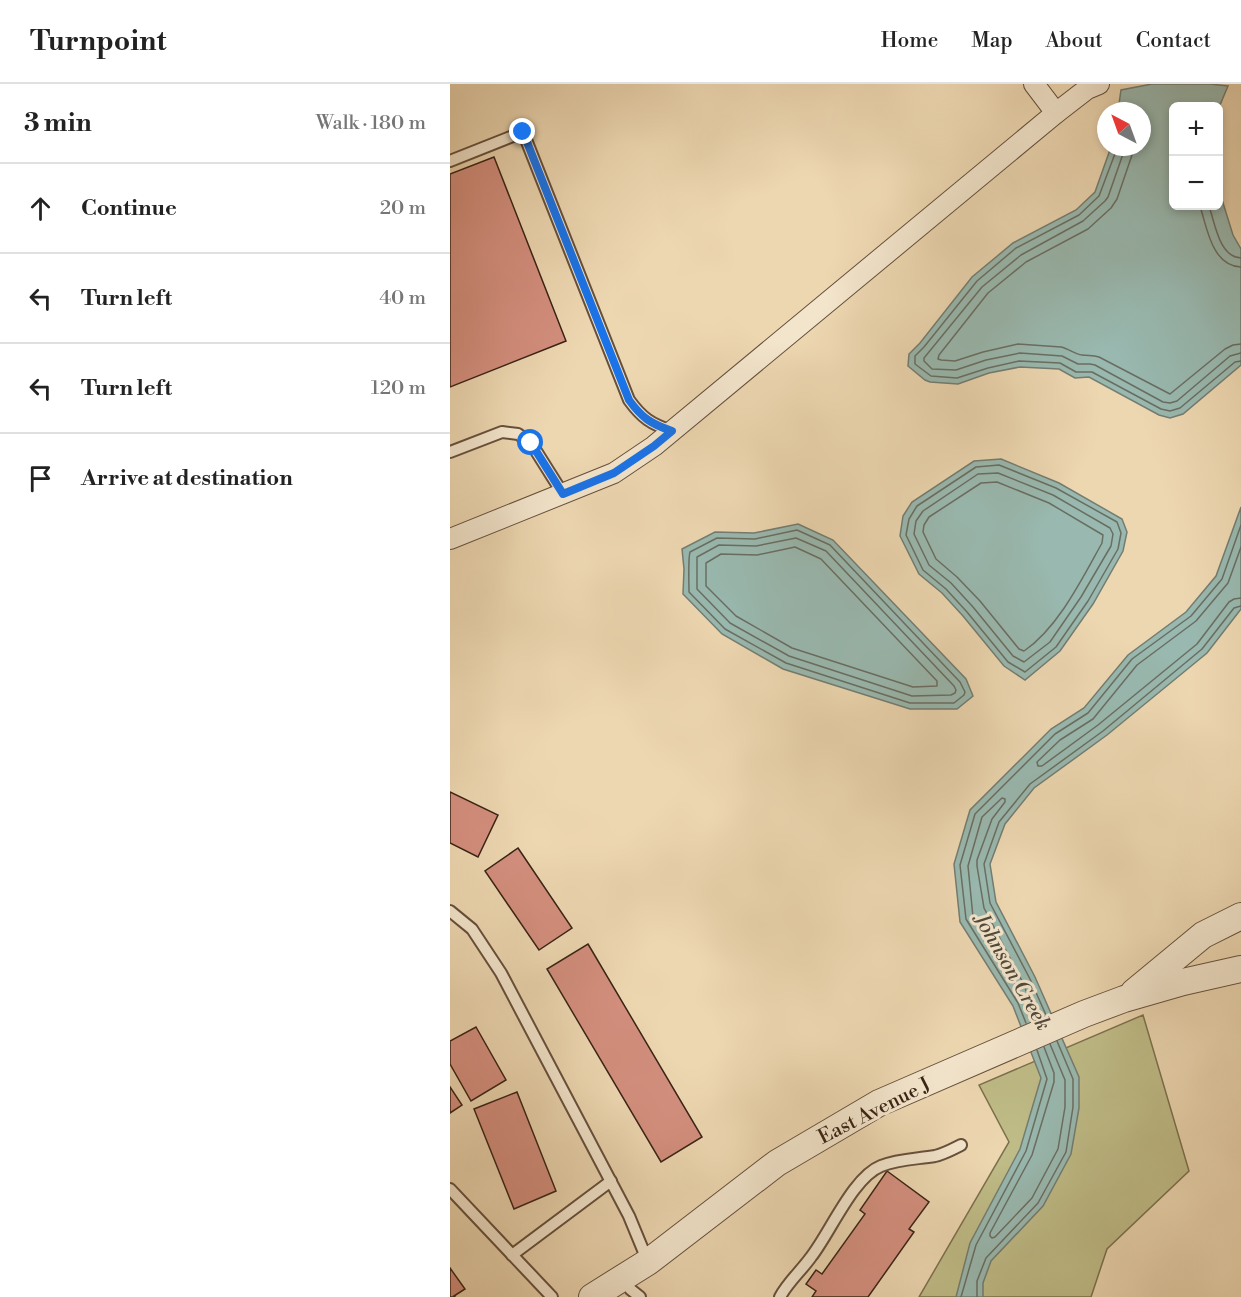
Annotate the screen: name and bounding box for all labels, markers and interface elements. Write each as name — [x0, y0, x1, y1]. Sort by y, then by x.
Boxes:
text: Turnpoint — [30, 24, 166, 59]
text: Home — [881, 28, 938, 54]
text: Map — [971, 28, 1013, 54]
text: About — [1046, 28, 1103, 54]
text: Contact — [1136, 28, 1211, 54]
north arrow — [1097, 102, 1151, 156]
map controls — [1169, 102, 1223, 210]
button: + — [1169, 102, 1223, 156]
text: 3 min — [24, 107, 92, 139]
text: Walk · 180 m — [316, 111, 426, 136]
route end — [509, 118, 535, 144]
button: − — [1169, 156, 1223, 210]
icon: ahead — [24, 192, 57, 225]
text: Continue — [81, 195, 177, 222]
text: 20 m — [380, 196, 426, 221]
icon: left — [24, 282, 57, 315]
text: Turn left — [81, 285, 172, 312]
text: 40 m — [379, 286, 426, 311]
icon: left — [24, 372, 57, 405]
text: Turn left — [81, 375, 172, 402]
text: 120 m — [371, 376, 426, 401]
route start — [517, 429, 543, 455]
icon: arrive — [24, 462, 57, 495]
text: Arrive at destination — [81, 465, 293, 492]
water label: Johnson Creek — [967, 908, 1056, 1036]
street label: East Avenue J — [814, 1072, 935, 1150]

